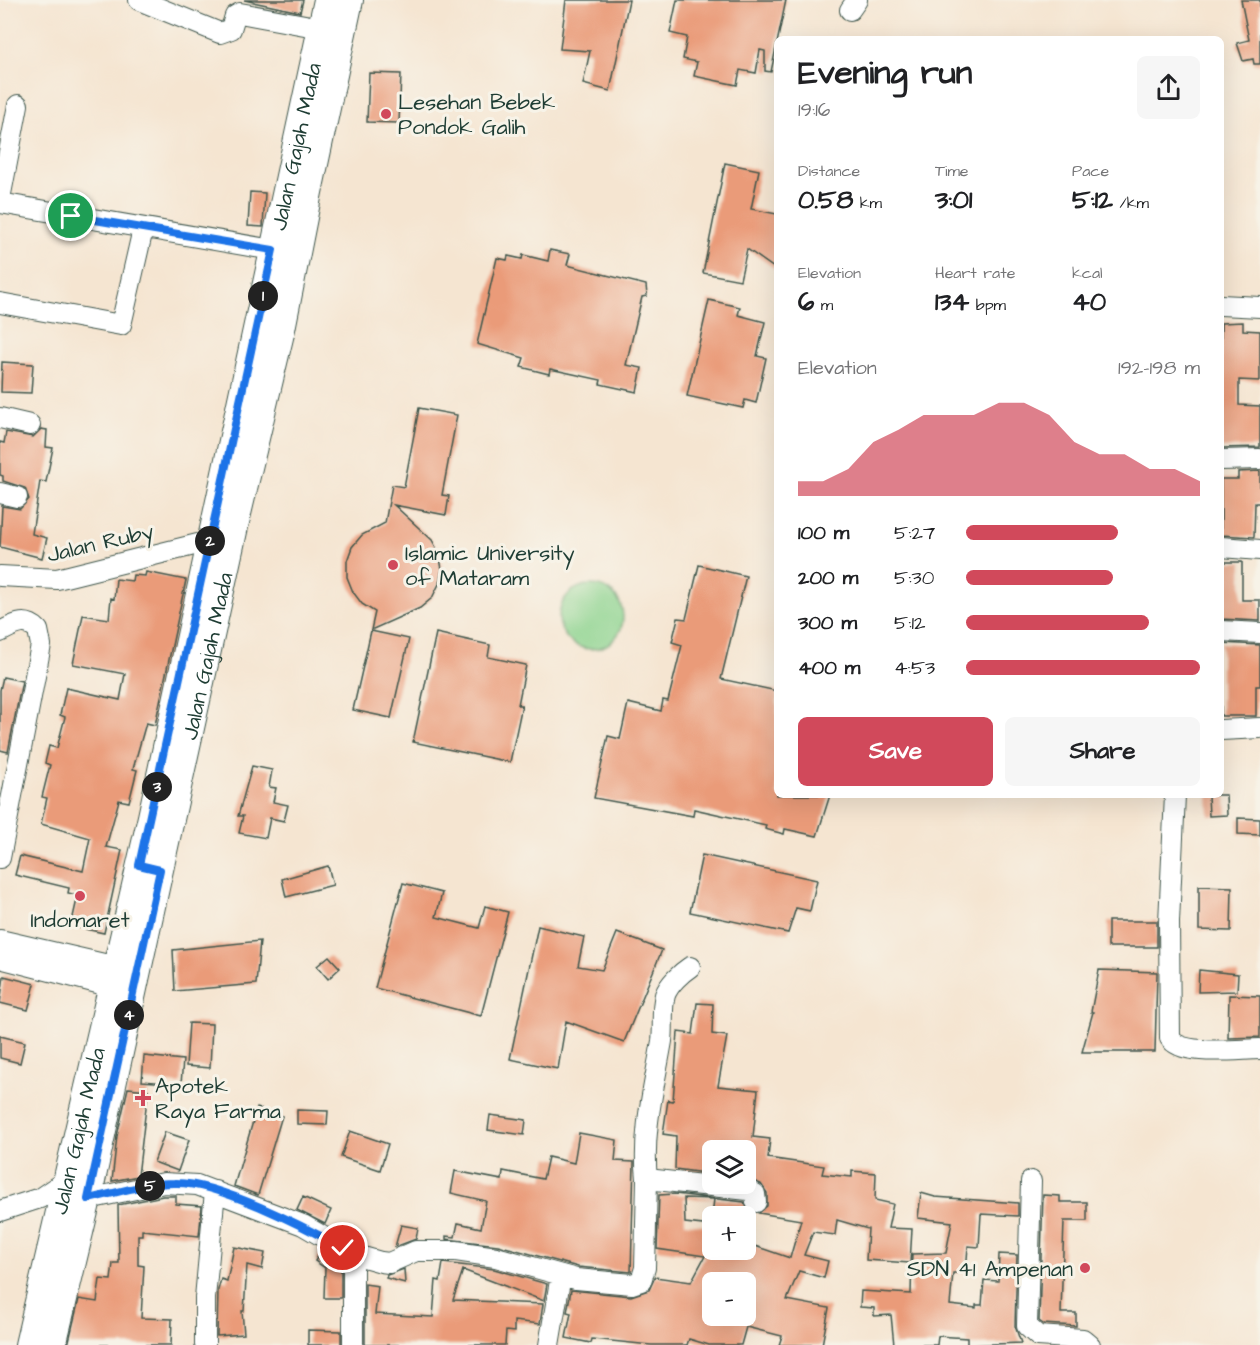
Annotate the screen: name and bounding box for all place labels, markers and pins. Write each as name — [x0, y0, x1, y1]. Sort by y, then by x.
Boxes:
place label: Lesehan Bebek Pondok Galih — [398, 87, 556, 143]
marker: Lesehan Bebek Pondok Galih — [379, 107, 393, 121]
pin — [45, 190, 96, 241]
pin: 1 — [248, 281, 278, 311]
pin: 2 — [195, 526, 225, 556]
place label: Islamic University of Mataram — [405, 538, 575, 594]
marker: Islamic University of Mataram — [386, 558, 400, 572]
pin: 3 — [142, 772, 172, 802]
marker: Indomaret — [73, 889, 87, 903]
place label: Indomaret — [30, 905, 130, 936]
pin: 4 — [114, 1000, 144, 1030]
place label: Apotek Raya Farma — [155, 1071, 281, 1128]
marker: Apotek Raya Farma — [136, 1091, 150, 1105]
pin: 5 — [135, 1171, 165, 1201]
pin — [317, 1222, 368, 1273]
place label: SDN 41 Ampenan — [907, 1254, 1073, 1285]
marker: SDN 41 Ampenan — [1078, 1261, 1092, 1275]

